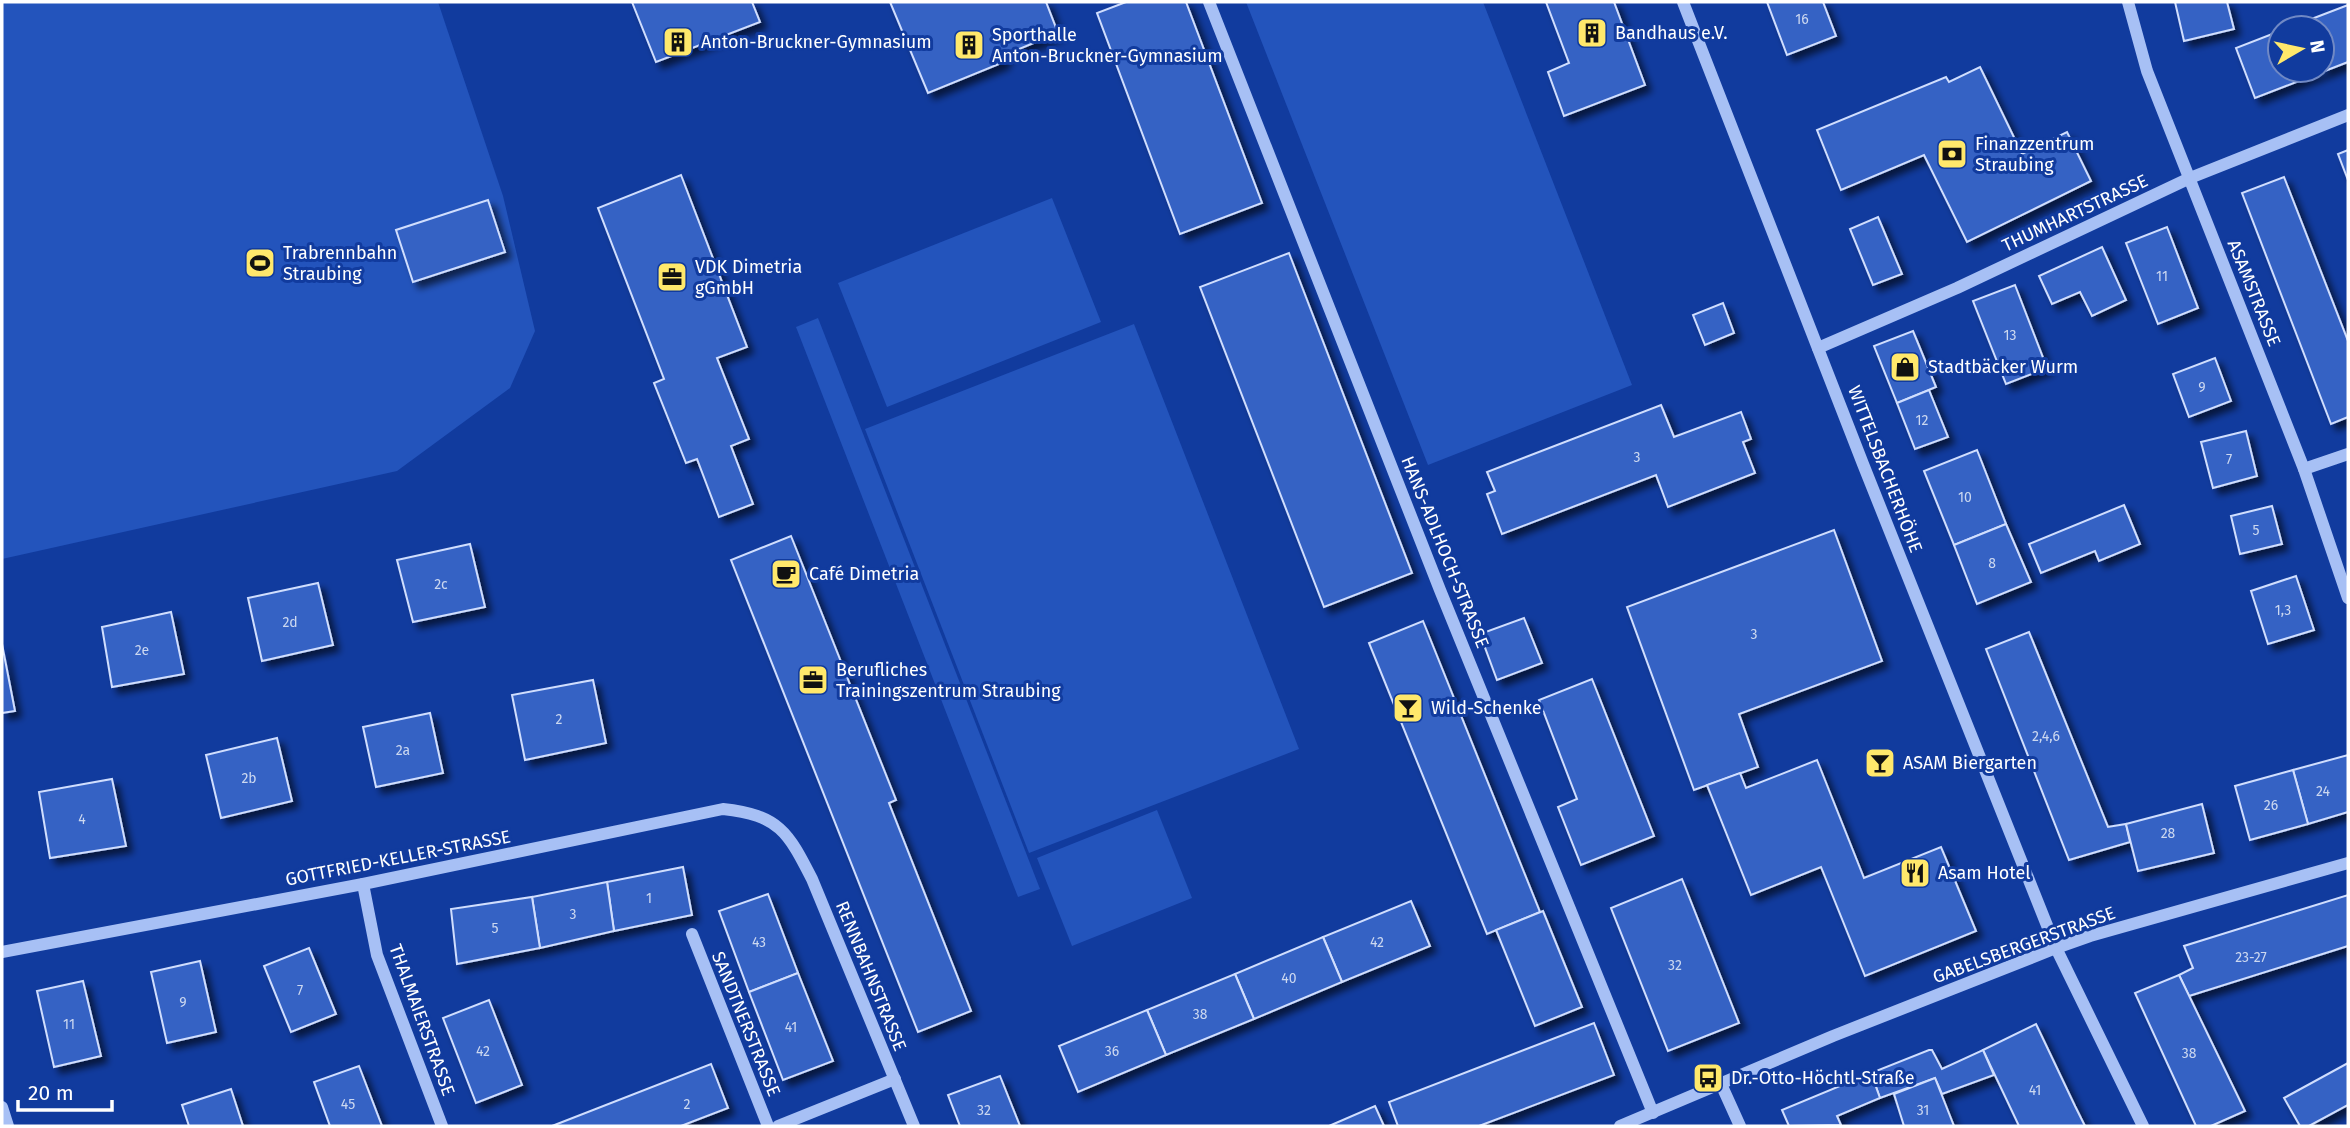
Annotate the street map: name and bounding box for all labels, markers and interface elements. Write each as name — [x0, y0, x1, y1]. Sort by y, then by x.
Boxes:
house number: 16 — [1795, 11, 1809, 28]
north arrow — [2266, 14, 2336, 84]
building icon: Bandhaus e.V. — [1575, 16, 1609, 50]
place label: Bandhaus e.V. — [1615, 22, 1728, 44]
place label: Sporthalle Anton-Bruckner-Gymnasium — [992, 24, 1223, 67]
building icon: Anton-Bruckner-Gymnasium — [661, 25, 695, 59]
building icon: Sporthalle Anton-Bruckner-Gymnasium — [952, 28, 986, 62]
place label: Anton-Bruckner-Gymnasium — [701, 31, 932, 53]
text: N — [2305, 38, 2330, 54]
place label: Finanzzentrum Straubing — [1975, 133, 2094, 176]
bank icon: Finanzzentrum Straubing — [1935, 137, 1969, 171]
street label: THUMHARTSTRASSE — [1999, 170, 2151, 256]
street label: ASAMSTRASSE — [2223, 236, 2285, 350]
place label: Trabrennbahn Straubing — [283, 242, 397, 285]
sports icon: Trabrennbahn Straubing — [243, 246, 277, 280]
place label: VDK Dimetria gGmbH — [695, 256, 802, 299]
office icon: VDK Dimetria gGmbH — [655, 260, 689, 294]
house number: 11 — [2156, 268, 2168, 285]
house number: 13 — [2003, 327, 2017, 344]
shop icon: Stadtbäcker Wurm — [1888, 350, 1922, 384]
place label: Stadtbäcker Wurm — [1928, 356, 2078, 378]
house number: 9 — [2198, 379, 2206, 396]
street label: WITTELSBACHERHÖHE — [1843, 382, 1927, 556]
house number: 12 — [1916, 412, 1929, 429]
house number: 3 — [1634, 449, 1641, 466]
house number: 7 — [2226, 451, 2232, 468]
street label: HANS-ADLHOCH-STRASSE — [1396, 453, 1494, 651]
house number: 10 — [1958, 489, 1972, 506]
house number: 5 — [2252, 522, 2260, 539]
house number: 8 — [1988, 555, 1996, 572]
cafe icon: Café Dimetria — [769, 557, 803, 591]
place label: Café Dimetria — [809, 563, 919, 585]
house number: 2c — [434, 576, 448, 593]
house number: 1,3 — [2275, 602, 2291, 619]
house number: 2d — [282, 614, 298, 631]
house number: 3 — [1751, 626, 1758, 643]
house number: 2e — [135, 642, 149, 659]
place label: Berufliches Trainingszentrum Straubing — [836, 659, 1061, 702]
office icon: Berufliches Trainingszentrum Straubing — [796, 663, 830, 697]
bar icon: Wild-Schenke — [1391, 691, 1425, 725]
place label: Wild-Schenke — [1431, 697, 1542, 719]
house number: 2 — [556, 711, 563, 728]
house number: 2,4,6 — [2032, 728, 2060, 745]
house number: 2a — [396, 742, 410, 759]
bar icon: ASAM Biergarten — [1863, 746, 1897, 780]
place label: ASAM Biergarten — [1903, 752, 2037, 774]
house number: 2b — [241, 770, 257, 787]
house number: 24 — [2316, 783, 2331, 800]
house number: 26 — [2264, 797, 2278, 814]
house number: 4 — [78, 811, 86, 828]
street label: GOTTFRIED-KELLER-STRASSE — [283, 825, 513, 891]
house number: 28 — [2161, 825, 2176, 842]
restaurant icon: Asam Hotel — [1898, 856, 1932, 890]
place label: Asam Hotel — [1938, 862, 2031, 884]
house number: 1 — [646, 890, 652, 907]
street label: RENNBAHNSTRASSE — [831, 898, 911, 1054]
street label: GABELSBERGERSTRASSE — [1930, 902, 2118, 988]
house number: 3 — [570, 906, 577, 923]
house number: 5 — [491, 920, 499, 937]
house number: 43 — [752, 934, 766, 951]
house number: 42 — [1370, 934, 1384, 951]
street label: THALMAIERSTRASSE — [384, 941, 460, 1099]
street label: SANDTNERSTRASSE — [707, 948, 785, 1100]
house number: 23-27 — [2235, 949, 2267, 966]
house number: 32 — [1668, 957, 1682, 974]
house number: 40 — [1281, 970, 1297, 987]
house number: 7 — [297, 982, 303, 999]
house number: 9 — [179, 994, 187, 1011]
house number: 38 — [1193, 1006, 1208, 1023]
house number: 11 — [63, 1016, 75, 1033]
house number: 41 — [785, 1019, 797, 1036]
house number: 42 — [476, 1043, 490, 1060]
house number: 36 — [1105, 1043, 1119, 1060]
house number: 38 — [2182, 1045, 2197, 1062]
bus stop icon: Dr.-Otto-Höchtl-Straße — [1691, 1061, 1725, 1095]
place label: Dr.-Otto-Höchtl-Straße — [1731, 1067, 1914, 1089]
scale bar — [18, 1068, 112, 1112]
text: 20 m — [28, 1080, 74, 1106]
house number: 41 — [2029, 1082, 2041, 1099]
house number: 45 — [341, 1096, 355, 1113]
house number: 2 — [684, 1096, 691, 1113]
house number: 32 — [977, 1102, 991, 1119]
house number: 31 — [1917, 1102, 1929, 1119]

